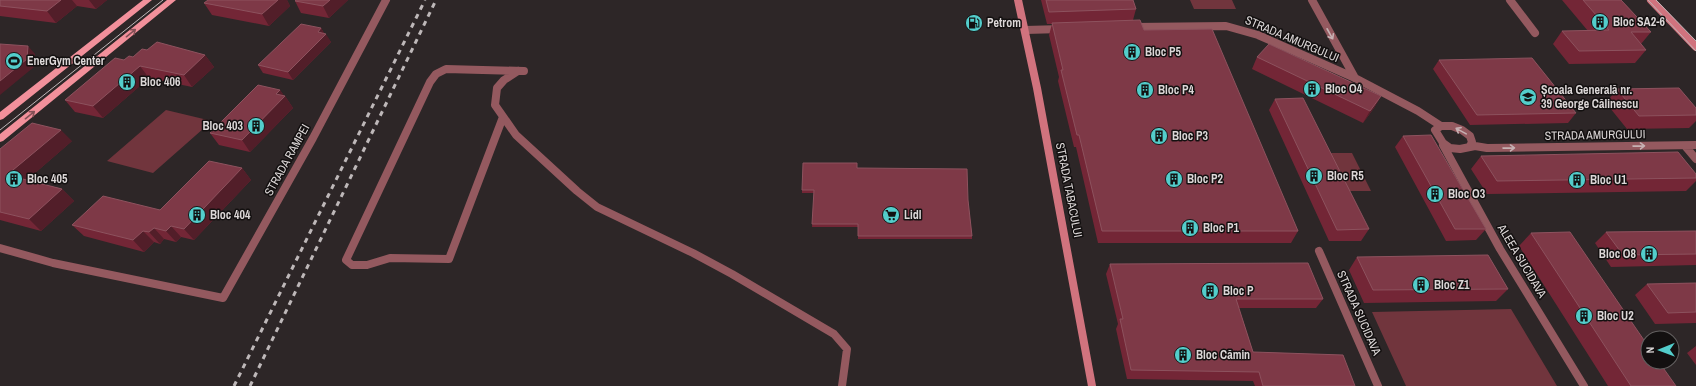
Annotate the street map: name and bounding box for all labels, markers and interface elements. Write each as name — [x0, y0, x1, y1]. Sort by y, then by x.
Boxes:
street label: STRADA AMURGULUI — [1243, 12, 1341, 66]
building icon: Bloc SA2-6 — [1590, 12, 1610, 32]
fuel station icon: Petrom — [964, 13, 984, 33]
place label: Bloc SA2-6 — [1613, 14, 1665, 30]
place label: Petrom — [987, 15, 1021, 31]
one-way arrow — [126, 28, 137, 37]
one-way arrow — [1327, 28, 1335, 40]
building icon: Bloc P5 — [1122, 42, 1142, 62]
place label: Bloc P5 — [1145, 44, 1182, 60]
sports icon: EnerGym Center — [4, 51, 24, 71]
place label: EnerGym Center — [27, 53, 105, 69]
building icon: Bloc 406 — [117, 72, 137, 92]
place label: Bloc 406 — [140, 74, 181, 90]
building icon: Bloc O4 — [1302, 79, 1322, 99]
building icon: Bloc P4 — [1135, 80, 1155, 100]
place label: Bloc O4 — [1325, 81, 1363, 97]
place label: Bloc P4 — [1158, 82, 1195, 98]
place label: Școala Generală nr. 39 George Călinescu — [1541, 82, 1638, 112]
school or university icon: Școala Generală nr. 39 George Călinescu — [1518, 87, 1538, 107]
one-way arrow — [25, 110, 36, 119]
building icon: Bloc 403 — [246, 116, 266, 136]
place label: Bloc 403 — [203, 118, 244, 134]
street label: STRADA RAMPEI — [261, 121, 313, 199]
building icon: Bloc P3 — [1149, 126, 1169, 146]
one-way arrow — [1455, 126, 1467, 134]
street label: STRADA AMURGULUI — [1545, 126, 1645, 144]
place label: Bloc P3 — [1172, 128, 1209, 144]
street label: STRADA TABACULUI — [1052, 141, 1086, 239]
one-way arrow — [1632, 142, 1645, 150]
one-way arrow — [1502, 144, 1515, 152]
building icon: Bloc R5 — [1304, 166, 1324, 186]
place label: Bloc R5 — [1327, 168, 1364, 184]
building icon: Bloc 405 — [4, 169, 24, 189]
building icon: Bloc P2 — [1164, 169, 1184, 189]
building icon: Bloc U1 — [1567, 170, 1587, 190]
place label: Bloc 405 — [27, 171, 68, 187]
place label: Bloc P2 — [1187, 171, 1224, 187]
place label: Bloc U1 — [1590, 172, 1627, 188]
building icon: Bloc O3 — [1425, 184, 1445, 204]
place label: Bloc O3 — [1448, 186, 1486, 202]
building icon: Bloc 404 — [187, 205, 207, 225]
supermarket icon: Lidl — [881, 205, 901, 225]
place label: Bloc 404 — [210, 207, 251, 223]
place label: Lidl — [904, 207, 922, 223]
building icon: Bloc P1 — [1180, 218, 1200, 238]
place label: Bloc P1 — [1203, 220, 1240, 236]
street label: ALEEA SUCIDAVA — [1493, 221, 1550, 301]
building icon: Bloc O8 — [1639, 244, 1659, 264]
place label: Bloc O8 — [1599, 246, 1637, 262]
street label: STRADA SUCIDAVA — [1333, 268, 1385, 358]
building icon: Bloc Z1 — [1411, 275, 1431, 295]
place label: Bloc Z1 — [1434, 277, 1470, 293]
building icon: Bloc P — [1200, 281, 1220, 301]
place label: Bloc P — [1223, 283, 1254, 299]
building icon: Bloc U2 — [1574, 306, 1594, 326]
place label: Bloc U2 — [1597, 308, 1634, 324]
north arrow — [1640, 330, 1680, 370]
building icon: Bloc Cămin — [1173, 345, 1193, 365]
place label: Bloc Cămin — [1196, 347, 1250, 363]
text: N — [1643, 347, 1657, 354]

